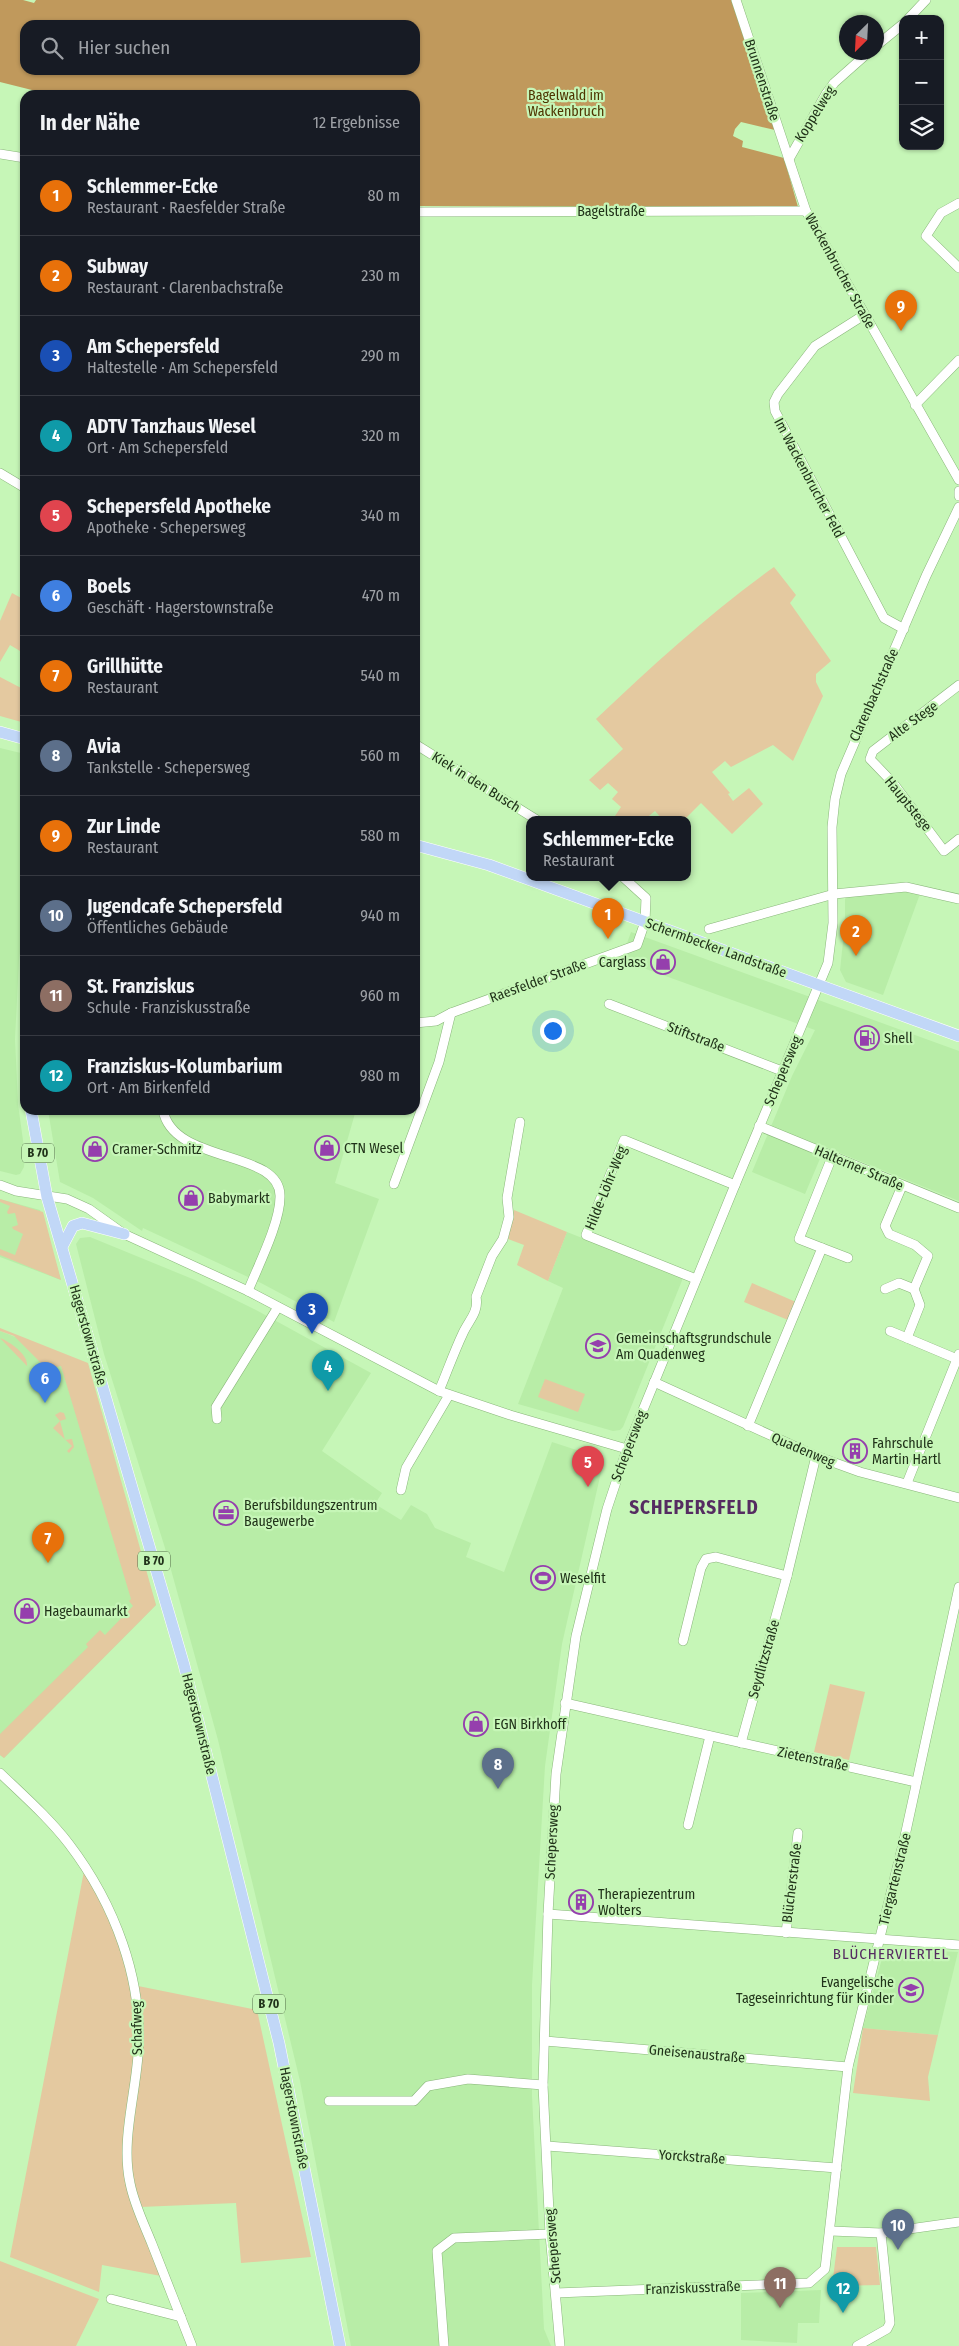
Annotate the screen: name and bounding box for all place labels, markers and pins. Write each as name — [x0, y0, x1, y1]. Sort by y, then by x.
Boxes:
pin: 9 — [885, 290, 917, 331]
pin: 1 — [592, 898, 624, 939]
pin: 2 — [840, 915, 872, 956]
shop icon: Carglass — [650, 949, 676, 975]
place label: Carglass — [599, 954, 646, 971]
fuel station icon: Shell — [854, 1025, 880, 1051]
place label: Shell — [884, 1030, 913, 1047]
shop icon: CTN Wesel — [314, 1135, 340, 1161]
shop icon: Cramer-Schmitz — [82, 1136, 108, 1162]
place label: CTN Wesel — [344, 1140, 403, 1157]
place label: Cramer-Schmitz — [112, 1141, 202, 1158]
shop icon: Babymarkt — [178, 1185, 204, 1211]
place label: Babymarkt — [208, 1190, 270, 1207]
pin: 3 — [296, 1293, 328, 1334]
place label: Gemeinschaftsgrundschule Am Quadenweg — [616, 1330, 772, 1363]
school or university icon: Gemeinschaftsgrundschule Am Quadenweg — [585, 1333, 611, 1359]
pin: 4 — [312, 1350, 344, 1391]
pin: 6 — [29, 1362, 61, 1403]
place label: Fahrschule Martin Hartl — [872, 1435, 941, 1468]
building icon: Fahrschule Martin Hartl — [842, 1438, 868, 1464]
pin: 5 — [572, 1446, 604, 1487]
place label: Berufsbildungszentrum Baugewerbe — [244, 1497, 378, 1530]
office icon: Berufsbildungszentrum Baugewerbe — [213, 1500, 239, 1526]
pin: 7 — [32, 1522, 64, 1563]
sports icon: Weselfit — [530, 1565, 556, 1591]
place label: Weselfit — [560, 1570, 606, 1587]
shop icon: Hagebaumarkt — [14, 1598, 40, 1624]
place label: Hagebaumarkt — [44, 1603, 128, 1620]
shop icon: EGN Birkhoff — [463, 1711, 489, 1737]
place label: EGN Birkhoff — [494, 1716, 568, 1733]
pin: 8 — [482, 1748, 514, 1789]
place label: Therapiezentrum Wolters — [598, 1886, 695, 1919]
building icon: Therapiezentrum Wolters — [568, 1889, 594, 1915]
place label: Evangelische Tageseinrichtung für Kinder — [736, 1974, 894, 2007]
school or university icon: Evangelische Tageseinrichtung für Kinder — [898, 1977, 924, 2003]
pin: 10 — [882, 2209, 914, 2250]
pin: 11 — [764, 2267, 796, 2308]
pin: 12 — [827, 2272, 859, 2313]

